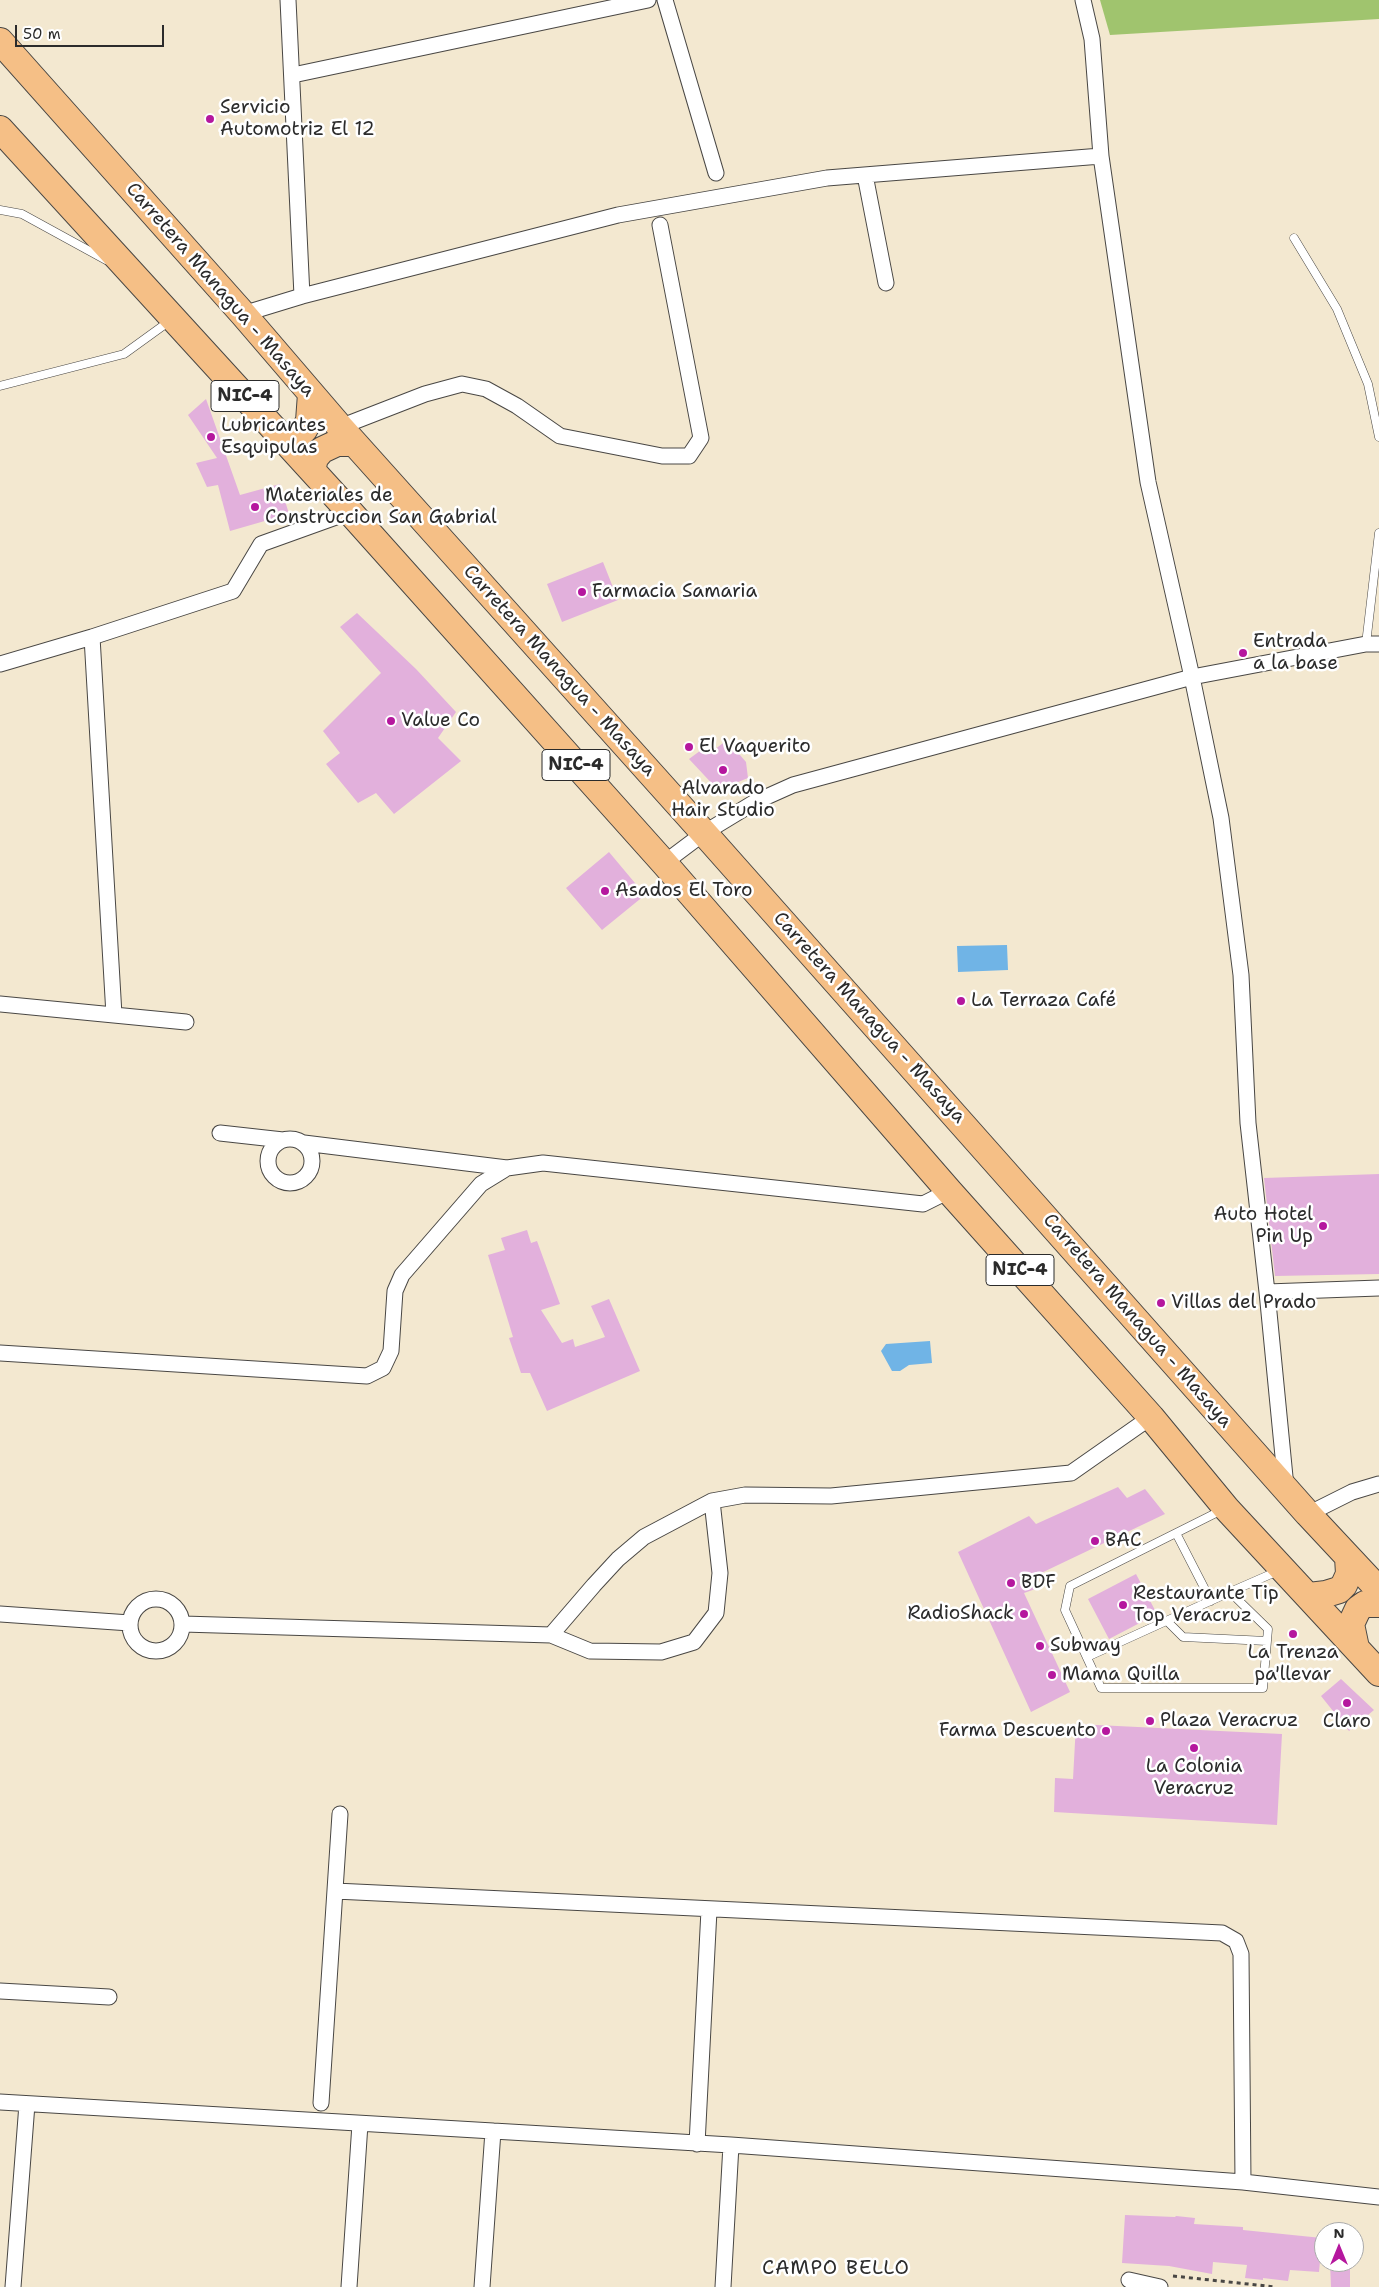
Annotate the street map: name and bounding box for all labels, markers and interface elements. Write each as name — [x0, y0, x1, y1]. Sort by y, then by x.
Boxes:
scale bar — [18, 15, 166, 47]
text: 50 m — [23, 24, 61, 44]
place label: Servicio Automotriz El 12 — [220, 97, 375, 141]
marker: Servicio Automotriz El 12 — [204, 113, 216, 125]
street label: Carretera Managua - Masaya — [121, 178, 319, 402]
road number: NIC-4 — [211, 381, 279, 412]
place label: Lubricantes Esquipulas — [221, 415, 326, 459]
marker: Lubricantes Esquipulas — [205, 431, 217, 443]
place label: Materiales de Construccion San Gabrial — [265, 485, 497, 529]
marker: Materiales de Construccion San Gabrial — [249, 501, 261, 513]
street label: Carretera Managua - Masaya — [458, 561, 660, 781]
place label: Farmacia Samaria — [592, 581, 757, 603]
marker: Farmacia Samaria — [576, 586, 588, 598]
place label: Entrada a la base — [1253, 631, 1338, 675]
marker: Entrada a la base — [1237, 647, 1249, 659]
place label: Value Co — [401, 710, 480, 732]
marker: Value Co — [385, 715, 397, 727]
place label: El Vaquerito — [699, 736, 811, 758]
marker: El Vaquerito — [683, 741, 695, 753]
road number: NIC-4 — [542, 750, 610, 780]
marker: Alvarado Hair Studio — [717, 764, 729, 776]
place label: Alvarado Hair Studio — [671, 778, 775, 822]
place label: Asados El Toro — [615, 880, 753, 902]
marker: Asados El Toro — [599, 885, 611, 897]
street label: Carretera Managua - Masaya — [768, 908, 970, 1128]
place label: La Terraza Café — [971, 990, 1116, 1012]
marker: La Terraza Café — [955, 995, 967, 1007]
place label: Auto Hotel Pin Up — [1214, 1204, 1313, 1248]
street label: Carretera Managua - Masaya — [1038, 1209, 1236, 1433]
marker: Auto Hotel Pin Up — [1317, 1220, 1329, 1232]
road number: NIC-4 — [986, 1254, 1054, 1286]
place label: Villas del Prado — [1171, 1292, 1316, 1314]
marker: Villas del Prado — [1155, 1297, 1167, 1309]
place label: BAC — [1105, 1530, 1142, 1552]
marker: BAC — [1089, 1535, 1101, 1547]
place label: BDF — [1021, 1572, 1056, 1594]
marker: BDF — [1005, 1577, 1017, 1589]
place label: Restaurante Tip Top Veracruz — [1133, 1583, 1279, 1627]
marker: Restaurante Tip Top Veracruz — [1117, 1599, 1129, 1611]
place label: RadioShack — [907, 1603, 1014, 1625]
marker: RadioShack — [1018, 1608, 1030, 1620]
marker: La Trenza pa'llevar — [1287, 1628, 1299, 1640]
place label: Subway — [1050, 1635, 1121, 1657]
marker: Subway — [1034, 1640, 1046, 1652]
place label: La Trenza pa'llevar — [1247, 1642, 1339, 1686]
place label: Mama Quilla — [1062, 1664, 1180, 1686]
marker: Mama Quilla — [1046, 1669, 1058, 1681]
marker: Claro — [1341, 1697, 1353, 1709]
place label: Plaza Veracruz — [1160, 1710, 1298, 1732]
place label: Claro — [1323, 1711, 1371, 1733]
marker: Plaza Veracruz — [1144, 1715, 1156, 1727]
place label: Farma Descuento — [939, 1720, 1096, 1742]
marker: Farma Descuento — [1100, 1725, 1112, 1737]
marker: La Colonia Veracruz — [1188, 1742, 1200, 1754]
place label: La Colonia Veracruz — [1146, 1756, 1242, 1800]
north arrow — [1314, 2222, 1364, 2272]
text: N — [1333, 2224, 1345, 2242]
district label: CAMPO BELLO — [761, 2257, 911, 2281]

